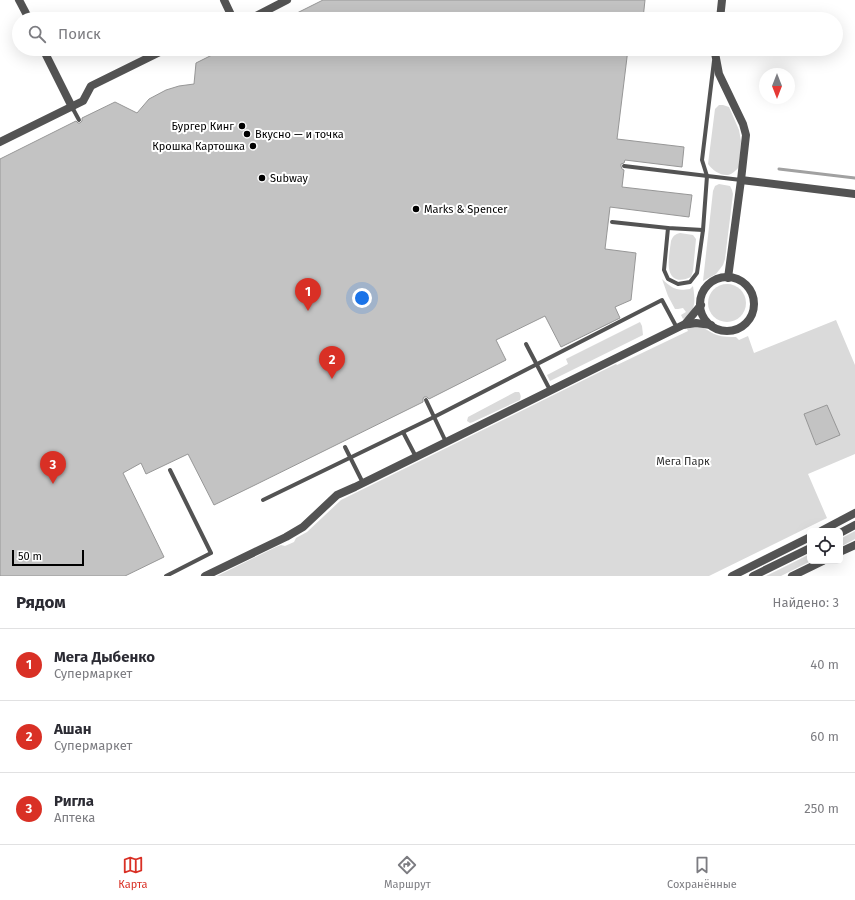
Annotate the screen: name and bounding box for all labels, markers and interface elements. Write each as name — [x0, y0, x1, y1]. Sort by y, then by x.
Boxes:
search box — [12, 12, 843, 56]
icon: search — [26, 23, 48, 45]
text: Поиск — [58, 25, 101, 43]
north arrow — [759, 68, 795, 104]
place label: Бургер Кинг — [172, 120, 234, 133]
marker: Бургер Кинг — [237, 121, 247, 131]
place label: Вкусно — и точка — [255, 128, 344, 141]
marker: Вкусно — и точка — [242, 129, 252, 139]
place label: Крошка Картошка — [152, 140, 245, 153]
marker: Крошка Картошка — [248, 141, 258, 151]
place label: Subway — [270, 172, 309, 185]
marker: Subway — [257, 173, 267, 183]
place label: Marks & Spencer — [424, 203, 508, 216]
marker: Marks & Spencer — [411, 204, 421, 214]
pin: 1 — [295, 278, 321, 311]
your location — [352, 288, 372, 308]
pin: 2 — [319, 346, 345, 379]
pin: 3 — [40, 451, 66, 484]
park label: Мега Парк — [656, 455, 710, 468]
map controls — [807, 528, 843, 564]
button: locate — [807, 528, 843, 564]
scale bar — [12, 548, 84, 567]
text: 50 m — [18, 550, 42, 563]
text: Рядом — [16, 592, 66, 613]
text: Найдено: 3 — [773, 595, 839, 610]
text: Мега Дыбенко — [54, 648, 155, 666]
text: 1 — [26, 657, 32, 672]
text: 40 m — [810, 657, 839, 672]
text: Супермаркет — [54, 666, 132, 681]
text: Ашан — [54, 720, 92, 738]
text: 2 — [26, 729, 32, 744]
text: 60 m — [810, 729, 839, 744]
text: Супермаркет — [54, 738, 132, 753]
text: Ригла — [54, 792, 94, 810]
text: 3 — [26, 801, 32, 816]
text: 250 m — [804, 801, 839, 816]
text: Аптека — [54, 810, 95, 825]
tab: Карта — [118, 854, 147, 891]
tab: Маршрут — [384, 854, 431, 891]
tab: Сохранённые — [667, 854, 737, 891]

